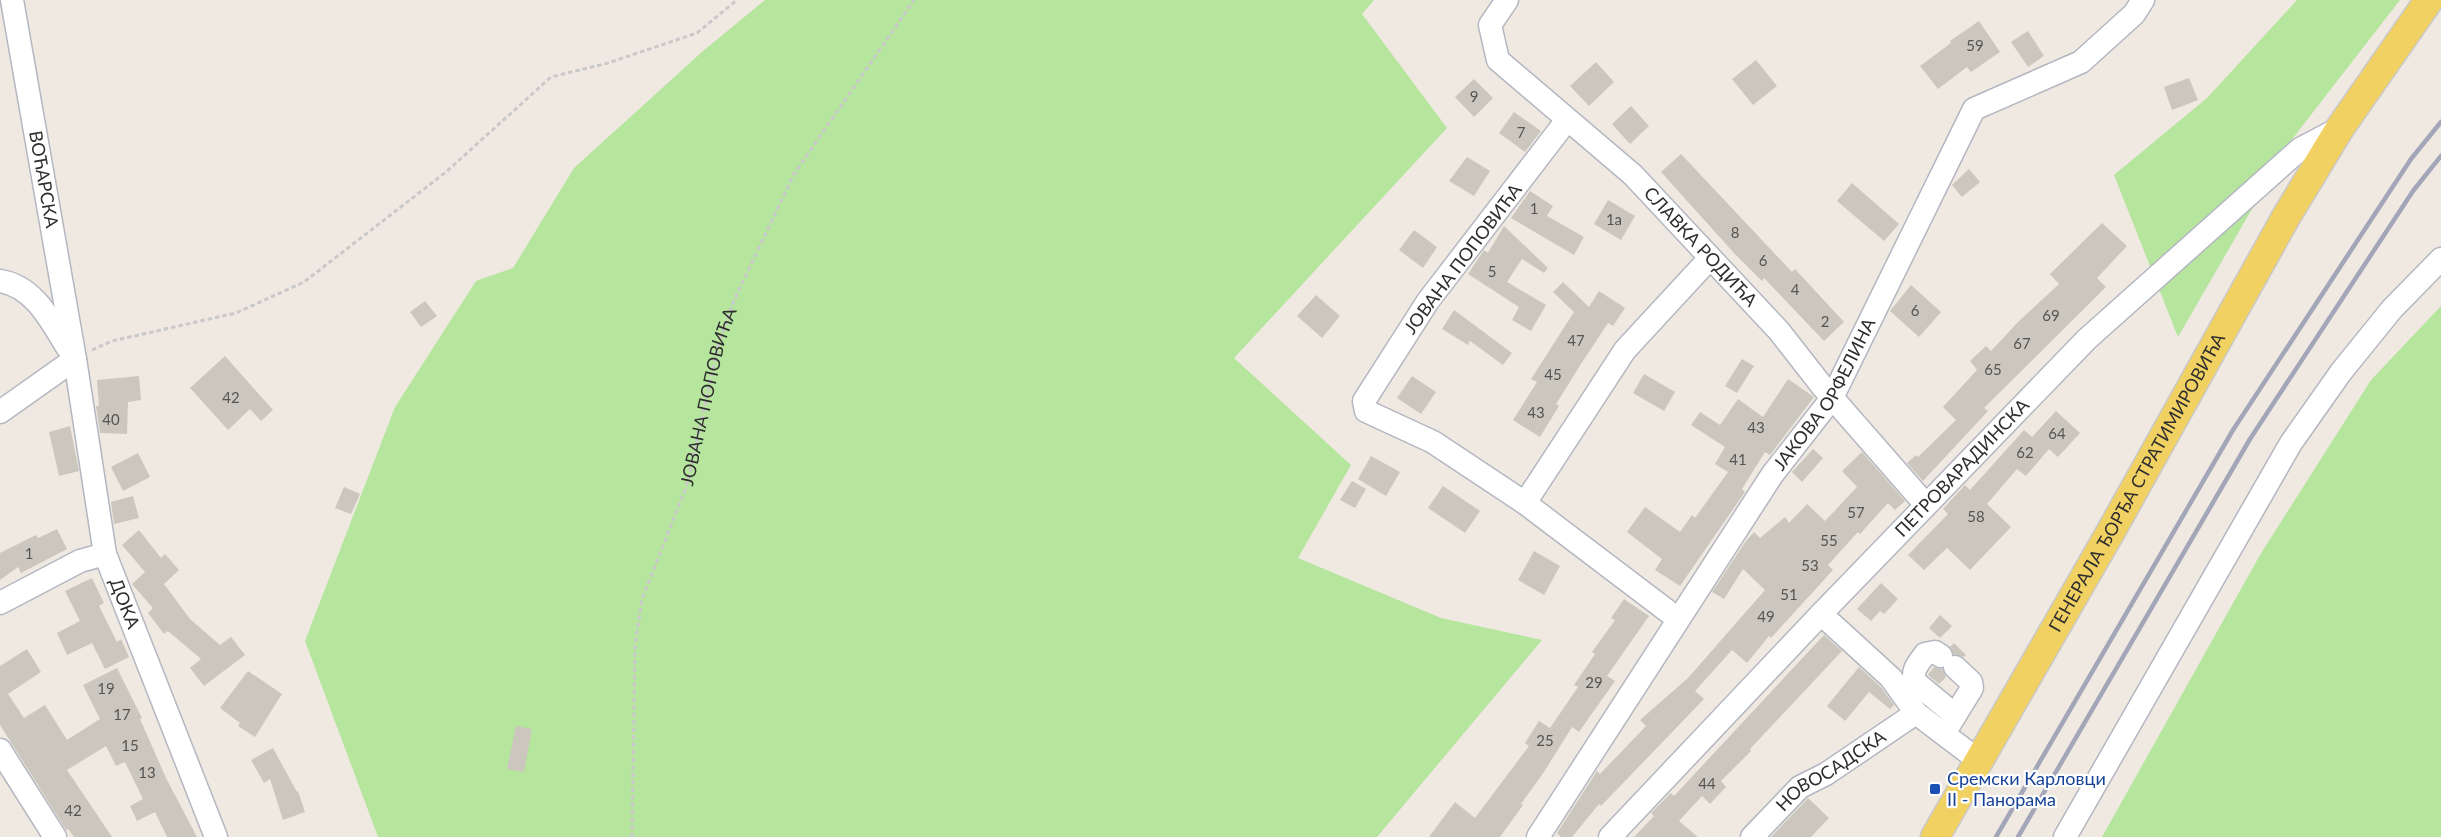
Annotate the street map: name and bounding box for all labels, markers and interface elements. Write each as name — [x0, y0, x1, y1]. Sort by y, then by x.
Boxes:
house number: 59 — [1966, 36, 1984, 54]
house number: 9 — [1470, 87, 1478, 105]
house number: 7 — [1517, 123, 1526, 141]
street label: ВОЋАРСКА — [25, 129, 64, 230]
street label: ЈОВАНА ПОПОВИЋА — [1399, 178, 1526, 338]
street label: СЛАВКА РОДИЋА — [1640, 182, 1763, 311]
house number: 1 — [1530, 199, 1538, 217]
house number: 1a — [1606, 210, 1622, 228]
house number: 8 — [1731, 223, 1739, 241]
house number: 6 — [1759, 251, 1768, 269]
house number: 5 — [1488, 262, 1496, 280]
house number: 4 — [1791, 280, 1800, 298]
house number: 6 — [1911, 301, 1920, 319]
street label: ЈОВАНА ПОПОВИЋА — [675, 304, 741, 488]
house number: 69 — [2042, 306, 2060, 324]
house number: 2 — [1821, 312, 1829, 330]
street label: ЈАКОВА ОРФЕЛИНА — [1768, 313, 1880, 474]
street label: ГЕНЕРАЛА ЂОРЂА СТРАТИМИРОВИЋА — [2043, 328, 2230, 636]
house number: 47 — [1567, 331, 1585, 349]
house number: 67 — [2013, 334, 2031, 352]
house number: 65 — [1984, 360, 2002, 378]
house number: 45 — [1544, 365, 1562, 383]
house number: 42 — [222, 388, 240, 406]
street label: ПЕТРОВАРАДИНСКА — [1890, 393, 2034, 541]
house number: 43 — [1527, 403, 1545, 421]
house number: 40 — [102, 410, 120, 428]
house number: 43 — [1747, 418, 1765, 436]
house number: 64 — [2048, 424, 2066, 442]
house number: 62 — [2016, 443, 2034, 461]
house number: 41 — [1729, 450, 1747, 468]
house number: 57 — [1847, 503, 1865, 521]
house number: 58 — [1967, 507, 1985, 525]
house number: 55 — [1820, 531, 1838, 549]
house number: 1 — [25, 544, 33, 562]
house number: 53 — [1801, 556, 1819, 574]
street label: ДОКА — [106, 575, 145, 632]
house number: 51 — [1780, 585, 1798, 603]
house number: 49 — [1757, 607, 1775, 625]
house number: 29 — [1585, 673, 1603, 691]
house number: 19 — [97, 679, 115, 697]
house number: 17 — [113, 705, 131, 723]
street label: НОВОСАДСКА — [1771, 724, 1890, 815]
house number: 25 — [1536, 731, 1554, 749]
house number: 15 — [121, 736, 139, 754]
house number: 13 — [138, 763, 156, 781]
place label: Сремски Карловци II - Панорама — [1947, 767, 2106, 810]
house number: 44 — [1698, 774, 1716, 792]
marker: Сремски Карловци II - Панорама — [1928, 782, 1942, 796]
house number: 42 — [64, 801, 82, 819]

